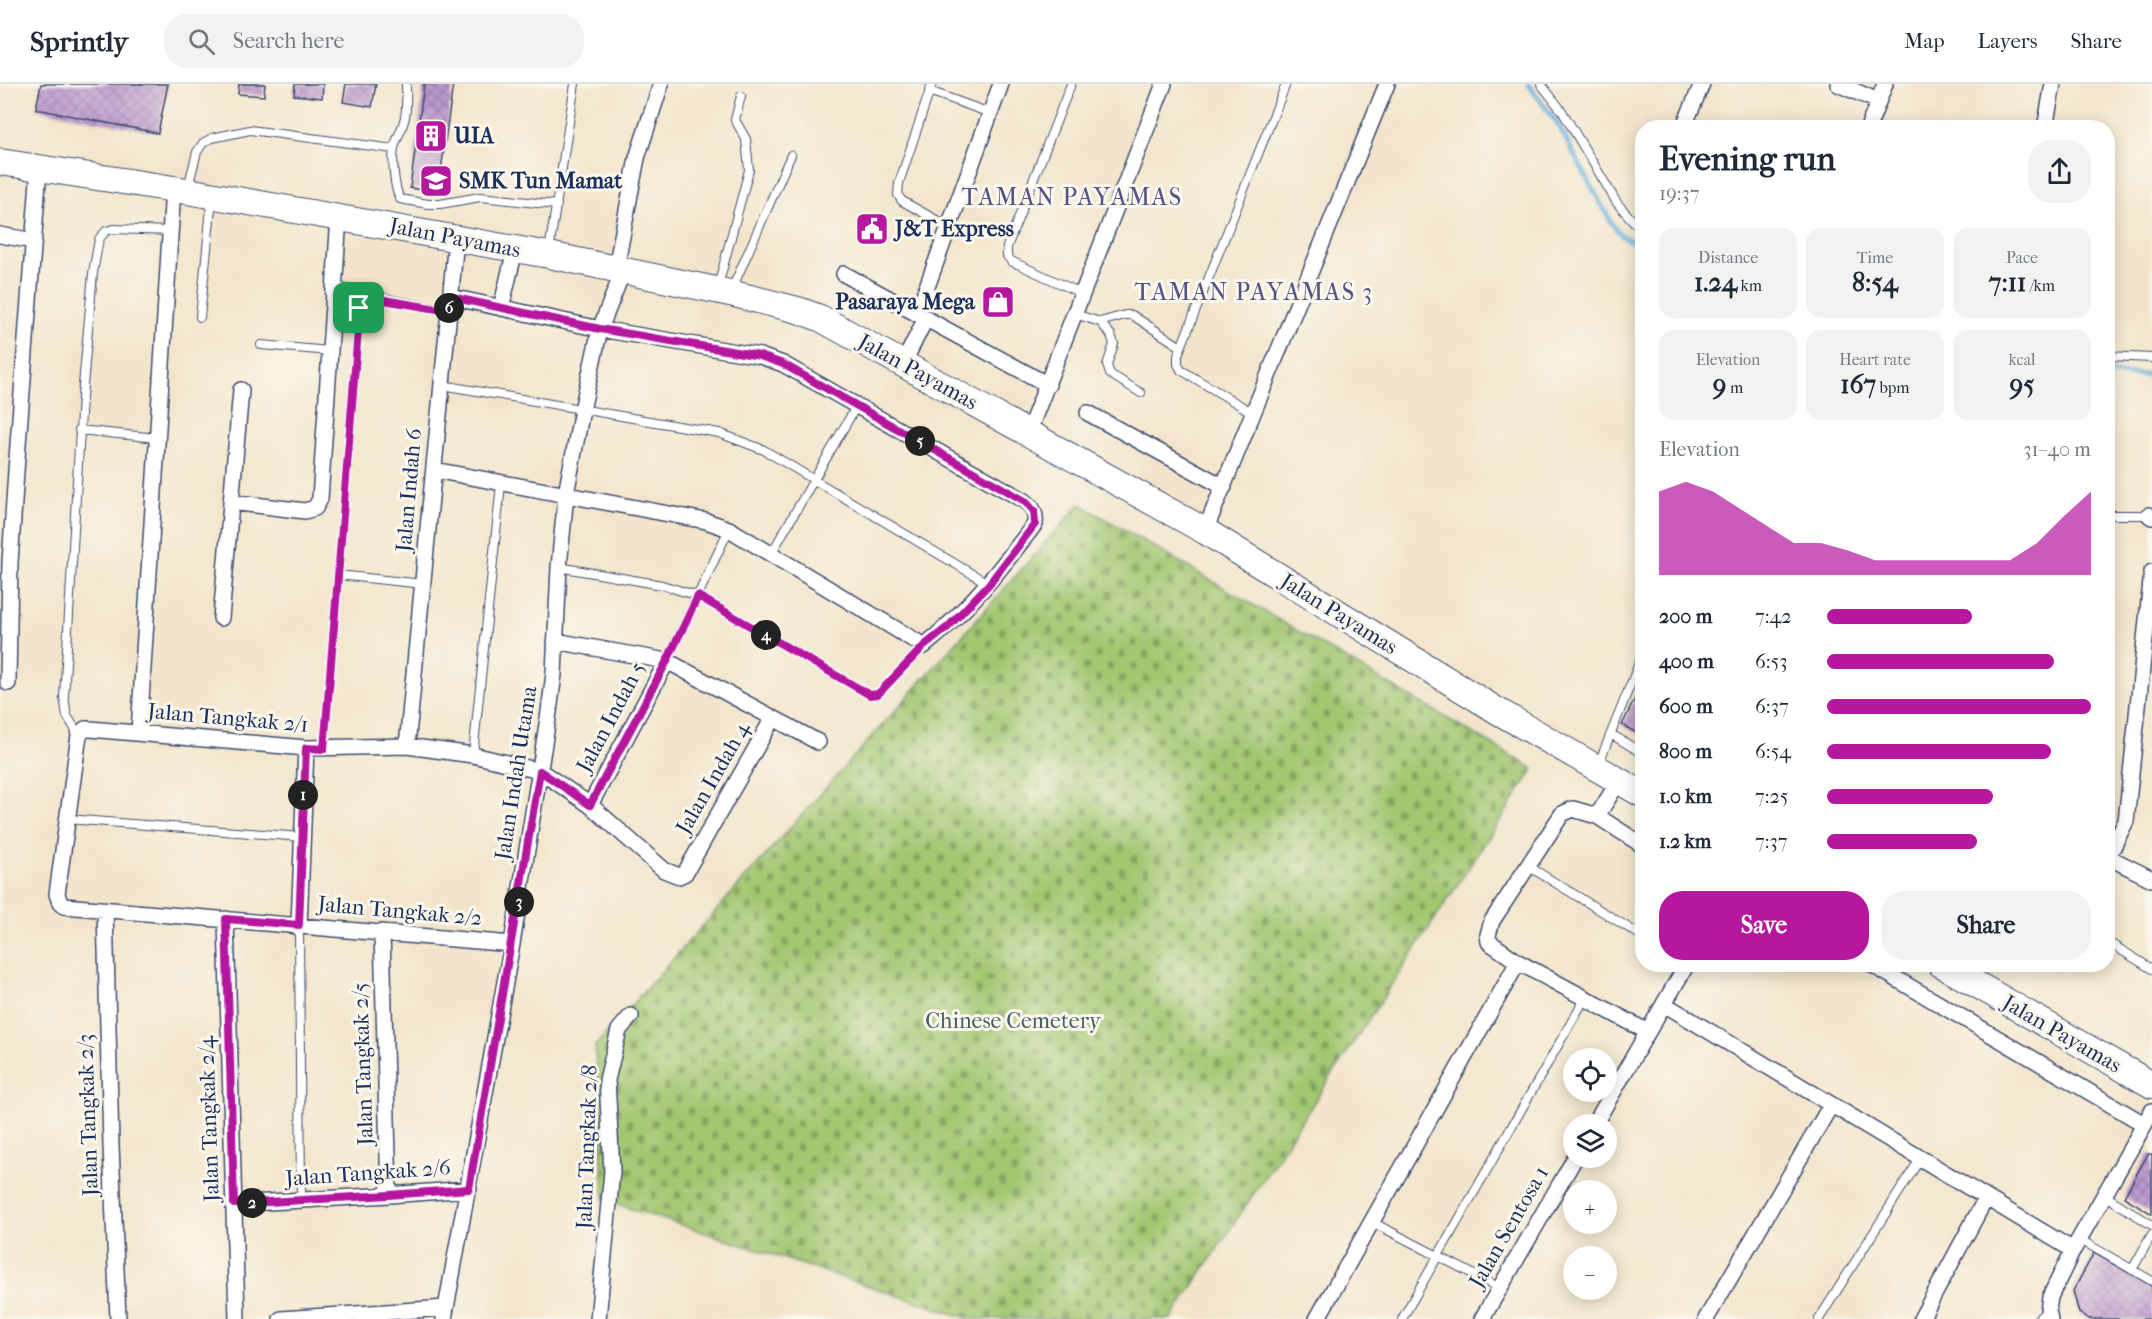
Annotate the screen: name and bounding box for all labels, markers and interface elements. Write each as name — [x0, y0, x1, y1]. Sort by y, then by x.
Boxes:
search box — [164, 14, 584, 68]
text: Sprintly — [30, 25, 128, 58]
icon: search — [185, 25, 218, 58]
text: Search here — [233, 28, 344, 54]
text: Map — [1904, 29, 1945, 53]
text: Layers — [1978, 29, 2037, 53]
text: Share — [2070, 29, 2122, 53]
building icon: UIA — [413, 118, 449, 154]
place label: UIA — [453, 123, 495, 149]
text: Evening run — [1659, 140, 1836, 179]
button: share — [2028, 140, 2091, 203]
school or university icon: SMK Tun Mamat — [418, 163, 454, 199]
place label: SMK Tun Mamat — [459, 168, 623, 194]
text: 19:37 — [1659, 182, 1699, 205]
district label: TAMAN PAYAMAS — [961, 183, 1183, 211]
public building icon: J&T Express — [854, 211, 890, 247]
street label: Jalan Payamas — [385, 212, 523, 263]
place label: J&T Express — [893, 216, 1014, 242]
text: Distance — [1698, 248, 1758, 267]
text: Time — [1857, 248, 1893, 267]
text: Pace — [2006, 248, 2038, 267]
text: 1.24 — [1694, 267, 1737, 298]
text: 8:54 — [1852, 267, 1898, 298]
text: 7:11 — [1989, 267, 2026, 298]
text: km — [1737, 276, 1762, 295]
text: /km — [2026, 276, 2055, 295]
district label: TAMAN PAYAMAS 3 — [1134, 278, 1374, 306]
pin — [333, 282, 384, 333]
shop icon: Pasaraya Mega — [980, 284, 1016, 320]
place label: Pasaraya Mega — [835, 289, 976, 315]
icon: arrive — [342, 291, 375, 324]
pin: 6 — [434, 293, 464, 323]
text: 6 — [445, 298, 453, 317]
street label: Jalan Payamas — [852, 327, 982, 416]
text: Elevation — [1696, 350, 1760, 369]
text: Heart rate — [1839, 350, 1911, 369]
text: kcal — [2009, 350, 2035, 369]
text: 9 — [1713, 369, 1726, 400]
text: 167 — [1840, 369, 1876, 400]
text: 95 — [2010, 369, 2034, 400]
text: m — [1726, 378, 1743, 397]
text: bpm — [1876, 378, 1910, 397]
pin: 5 — [905, 426, 935, 456]
street label: Jalan Indah 6 — [390, 427, 427, 555]
text: 5 — [917, 431, 923, 450]
text: Elevation — [1659, 438, 1740, 461]
text: 31–40 m — [2023, 438, 2091, 461]
street label: Jalan Payamas — [1274, 567, 1402, 660]
text: 200 m — [1659, 605, 1712, 628]
text: 7:42 — [1755, 605, 1792, 628]
pin: 4 — [751, 620, 781, 650]
text: 4 — [761, 625, 771, 644]
text: 400 m — [1659, 650, 1714, 673]
text: 6:53 — [1755, 650, 1788, 673]
street label: Jalan Indah 5 — [570, 657, 651, 779]
street label: Jalan Indah Utama — [489, 683, 543, 864]
text: 600 m — [1659, 695, 1713, 718]
text: 6:37 — [1755, 695, 1789, 718]
street label: Jalan Tangkak 2/1 — [144, 698, 310, 738]
street label: Jalan Indah 4 — [669, 716, 756, 840]
text: 800 m — [1659, 740, 1712, 763]
text: 6:54 — [1755, 740, 1791, 763]
pin: 1 — [288, 780, 318, 810]
text: 1 — [300, 785, 306, 804]
text: 1.0 km — [1659, 785, 1712, 808]
text: 7:25 — [1755, 785, 1788, 808]
text: 1.2 km — [1659, 830, 1712, 853]
text: 7:37 — [1755, 830, 1787, 853]
pin: 3 — [504, 887, 534, 917]
street label: Jalan Tangkak 2/2 — [315, 891, 483, 931]
button: Save — [1659, 891, 1869, 960]
button: Share — [1881, 891, 2091, 960]
text: 3 — [516, 892, 522, 911]
street label: Jalan Tangkak 2/5 — [347, 982, 379, 1148]
street label: Jalan Payamas — [1996, 989, 2126, 1078]
park label: Chinese Cemetery — [925, 1008, 1102, 1034]
street label: Jalan Tangkak 2/3 — [72, 1033, 104, 1199]
street label: Jalan Tangkak 2/4 — [193, 1035, 225, 1204]
map controls — [1563, 1048, 1617, 1300]
button: locate — [1563, 1048, 1617, 1102]
street label: Jalan Tangkak 2/8 — [571, 1064, 603, 1232]
button: layers — [1563, 1114, 1617, 1168]
street label: Jalan Tangkak 2/6 — [283, 1154, 452, 1192]
street label: Jalan Sentosa 1 — [1463, 1161, 1554, 1294]
button: + — [1563, 1180, 1617, 1234]
pin: 2 — [237, 1188, 267, 1218]
text: 2 — [248, 1193, 256, 1212]
button: − — [1563, 1246, 1617, 1300]

